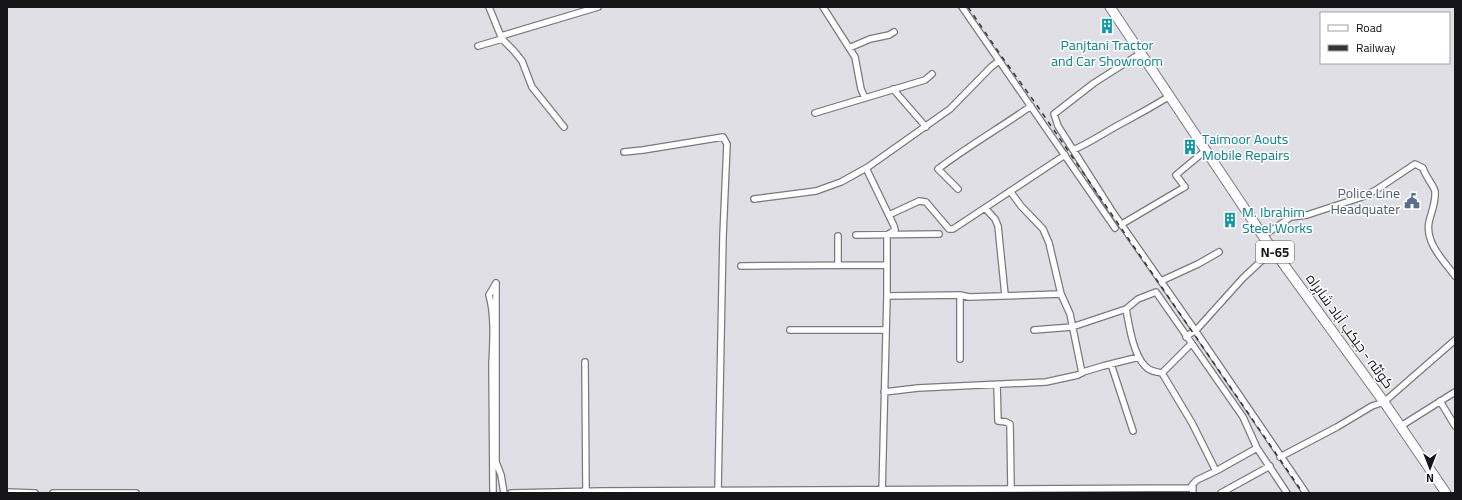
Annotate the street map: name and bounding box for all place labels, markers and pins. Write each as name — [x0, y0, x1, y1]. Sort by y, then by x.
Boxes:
building icon: Panjtani Tractor and Car Showroom — [1098, 17, 1116, 35]
place label: Panjtani Tractor and Car Showroom — [1051, 32, 1163, 74]
place label: Taimoor Aouts Mobile Repairs — [1202, 126, 1290, 168]
building icon: Taimoor Aouts Mobile Repairs — [1181, 138, 1199, 156]
place label: Police Line Headquater — [1330, 180, 1400, 222]
public building icon: Police Line Headquater — [1403, 192, 1421, 210]
place label: M. Ibrahim Steel Works — [1242, 199, 1313, 241]
building icon: M. Ibrahim Steel Works — [1221, 211, 1239, 229]

